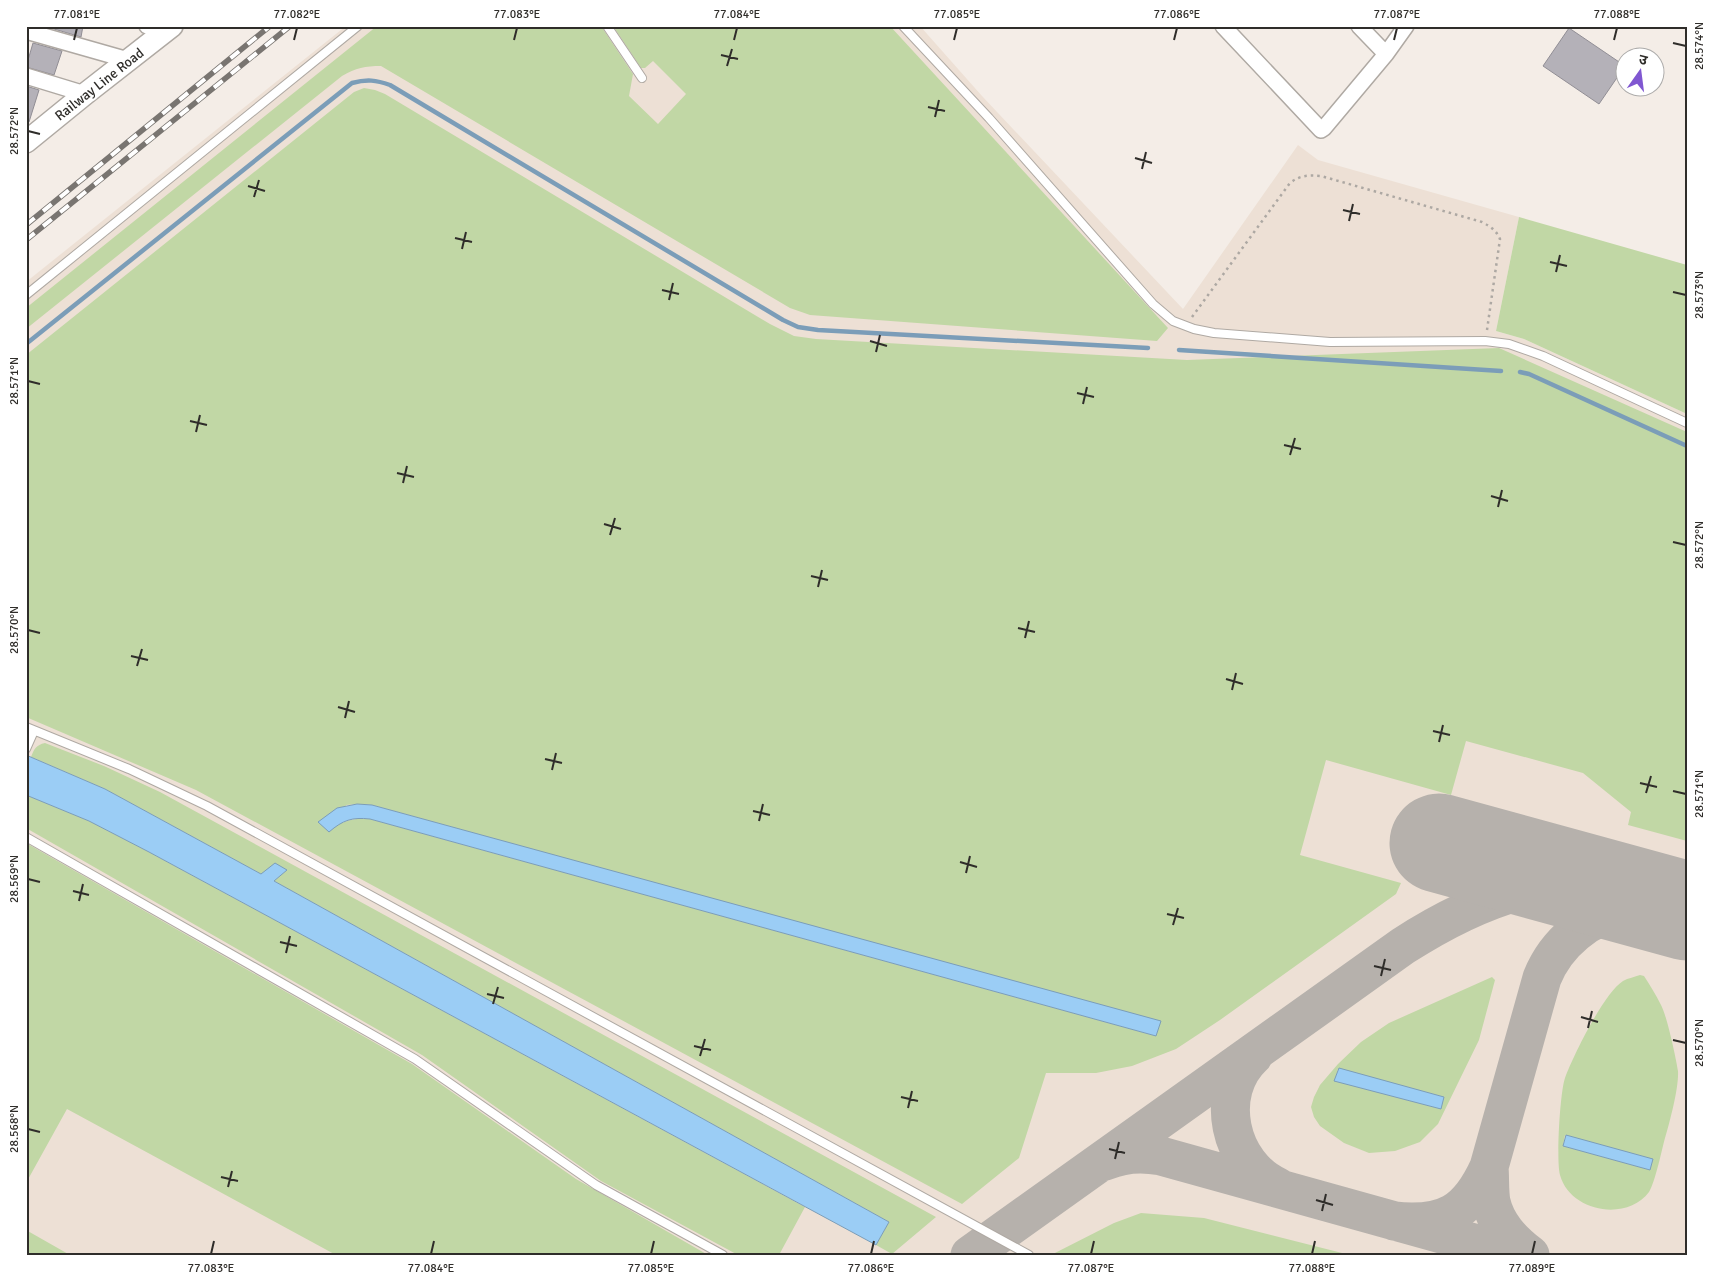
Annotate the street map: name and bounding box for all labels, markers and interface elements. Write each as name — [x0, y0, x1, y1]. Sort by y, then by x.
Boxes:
text: 77.081°E — [54, 7, 101, 22]
text: 77.082°E — [274, 7, 321, 22]
text: 77.083°E — [494, 7, 541, 22]
text: 77.084°E — [714, 7, 761, 22]
text: 77.085°E — [934, 7, 981, 22]
text: 77.086°E — [1154, 7, 1201, 22]
text: 77.087°E — [1374, 7, 1421, 22]
text: 77.088°E — [1594, 7, 1641, 22]
text: 28.574°N — [1692, 22, 1707, 70]
street label: Railway Line Road — [51, 44, 147, 124]
north arrow — [1616, 48, 1666, 98]
text: उ — [1637, 51, 1650, 69]
text: 28.572°N — [7, 107, 22, 155]
text: 28.573°N — [1692, 271, 1707, 319]
text: 28.571°N — [7, 357, 22, 405]
text: 28.572°N — [1692, 521, 1707, 569]
text: 28.570°N — [7, 606, 22, 654]
text: 28.571°N — [1692, 770, 1707, 818]
text: 28.569°N — [7, 855, 22, 903]
text: 28.570°N — [1692, 1019, 1707, 1067]
text: 28.568°N — [7, 1105, 22, 1153]
text: 77.083°E — [188, 1261, 235, 1276]
text: 77.084°E — [408, 1261, 455, 1276]
text: 77.085°E — [628, 1261, 675, 1276]
text: 77.086°E — [848, 1261, 895, 1276]
text: 77.087°E — [1068, 1261, 1115, 1276]
text: 77.088°E — [1289, 1261, 1336, 1276]
text: 77.089°E — [1509, 1261, 1556, 1276]

